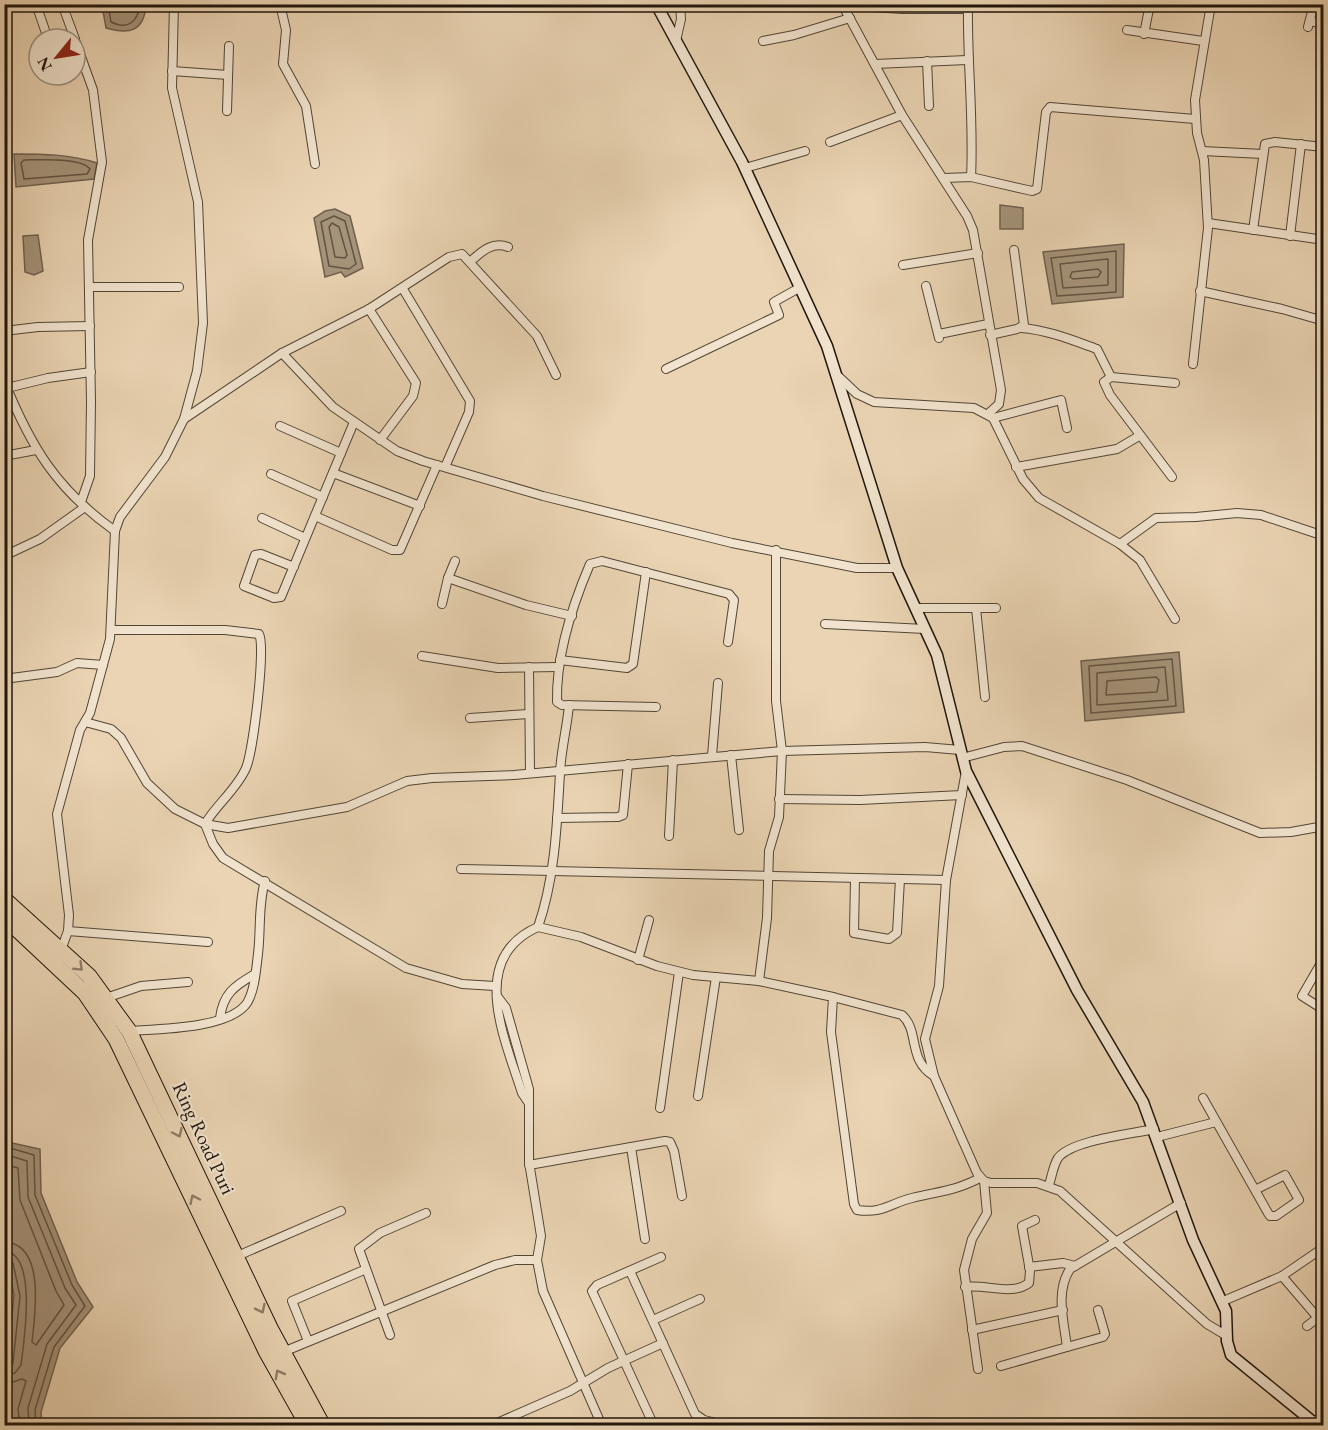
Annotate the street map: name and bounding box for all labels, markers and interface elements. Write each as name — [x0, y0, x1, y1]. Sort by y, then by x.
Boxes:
north arrow — [27, 27, 87, 87]
text: N — [32, 53, 57, 75]
one-way arrow — [71, 959, 82, 970]
street label: Ring Road Puri — [167, 1077, 241, 1199]
one-way arrow — [171, 1126, 183, 1137]
one-way arrow — [189, 1195, 201, 1206]
one-way arrow — [253, 1303, 265, 1314]
one-way arrow — [275, 1370, 286, 1381]

